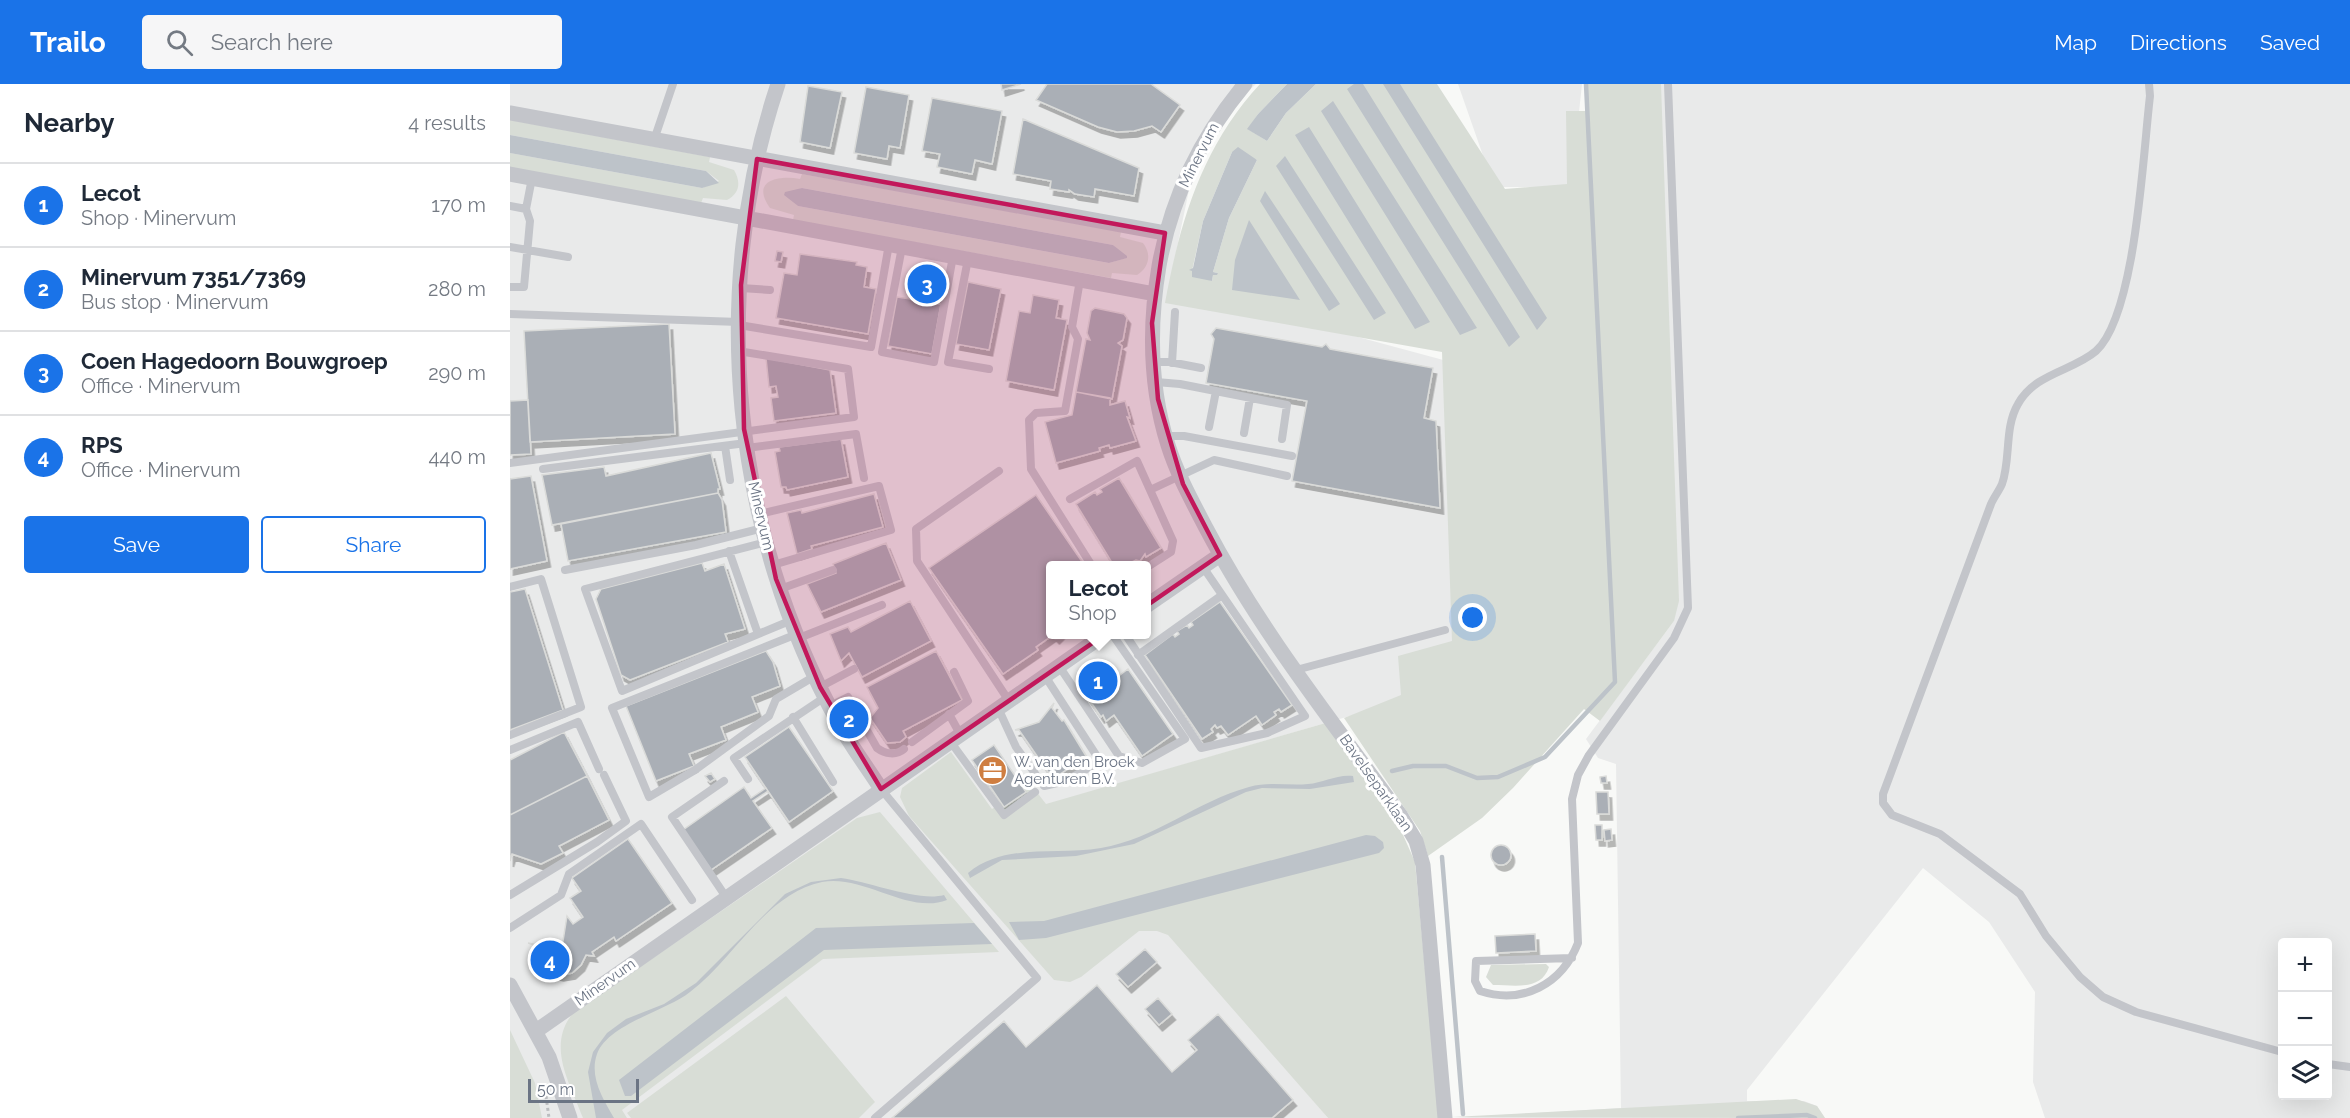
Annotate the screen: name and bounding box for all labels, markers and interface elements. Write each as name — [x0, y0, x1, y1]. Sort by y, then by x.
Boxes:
search box — [142, 15, 562, 69]
text: Trailo — [30, 26, 106, 59]
icon: search — [163, 26, 196, 59]
text: Search here — [211, 29, 333, 55]
text: Map — [2054, 30, 2097, 55]
text: Directions — [2130, 30, 2227, 55]
text: Saved — [2260, 30, 2320, 55]
text: Nearby — [24, 108, 114, 138]
text: 4 results — [408, 111, 486, 135]
street label: Minervum — [1175, 120, 1223, 190]
text: Lecot — [81, 180, 141, 206]
text: 1 — [39, 193, 48, 217]
text: 170 m — [431, 193, 486, 217]
text: Shop · Minervum — [81, 206, 236, 230]
pin: 3 — [908, 262, 946, 306]
text: Minervum 7351/7369 — [81, 264, 306, 290]
text: 2 — [38, 277, 49, 301]
text: 280 m — [428, 277, 486, 301]
text: Bus stop · Minervum — [81, 290, 269, 314]
text: Coen Hagedoorn Bouwgroep — [81, 348, 388, 374]
text: 3 — [38, 361, 49, 385]
text: 290 m — [428, 361, 486, 385]
text: Office · Minervum — [81, 374, 241, 398]
text: RPS — [81, 432, 123, 458]
text: 4 — [38, 445, 49, 469]
text: 440 m — [428, 445, 486, 469]
text: Office · Minervum — [81, 458, 241, 482]
street label: Minervum — [744, 480, 778, 552]
button: Save — [24, 516, 249, 573]
button: Share — [261, 516, 486, 573]
popup — [1046, 561, 1151, 639]
text: Lecot — [1069, 575, 1128, 601]
text: Shop — [1069, 601, 1117, 625]
your location — [1458, 603, 1487, 632]
pin: 1 — [1078, 658, 1118, 704]
pin: 2 — [830, 696, 868, 742]
street label: Bavelseparklaan — [1336, 731, 1416, 835]
place label: W. van den Broek Agenturen B.V. — [1014, 753, 1135, 788]
office icon: W. van den Broek Agenturen B.V. — [977, 755, 1009, 787]
pin: 4 — [530, 938, 570, 982]
map controls — [2278, 938, 2332, 1100]
button: + — [2278, 938, 2332, 992]
street label: Minervum — [571, 955, 639, 1009]
button: − — [2278, 992, 2332, 1046]
button: layers — [2278, 1046, 2332, 1100]
scale bar — [528, 1076, 639, 1104]
text: 50 m — [537, 1080, 574, 1099]

